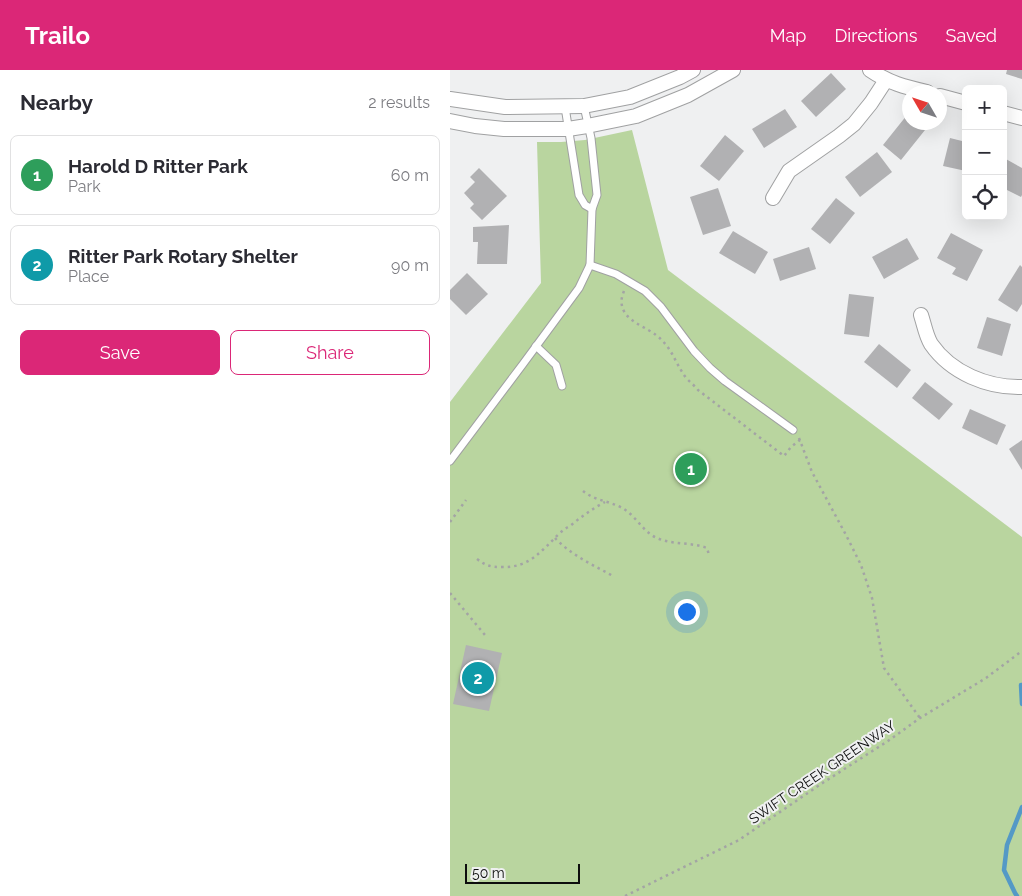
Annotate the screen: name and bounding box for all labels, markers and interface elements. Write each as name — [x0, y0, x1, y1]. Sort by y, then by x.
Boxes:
text: Trailo — [25, 21, 90, 50]
text: Map — [770, 25, 806, 46]
text: Directions — [834, 25, 918, 46]
text: Saved — [946, 25, 997, 46]
north arrow — [902, 85, 947, 130]
map controls — [962, 85, 1007, 220]
button: + — [962, 85, 1007, 130]
text: Nearby — [20, 90, 93, 115]
text: 2 results — [368, 93, 430, 112]
button: − — [962, 130, 1007, 175]
text: Harold D Ritter Park — [68, 155, 248, 177]
text: 1 — [33, 166, 41, 185]
text: 60 m — [391, 166, 429, 185]
button: locate — [962, 175, 1007, 220]
text: Park — [68, 177, 101, 196]
text: Ritter Park Rotary Shelter — [68, 245, 298, 267]
text: 2 — [32, 256, 42, 275]
text: 90 m — [391, 256, 429, 275]
text: Place — [68, 267, 109, 286]
button: Save — [20, 330, 220, 375]
button: Share — [230, 330, 430, 375]
pin: 1 — [675, 450, 707, 488]
your location — [674, 599, 700, 625]
pin: 2 — [462, 659, 494, 697]
street label: SWIFT CREEK GREENWAY — [746, 717, 898, 827]
scale bar — [465, 861, 580, 884]
text: 50 m — [472, 865, 505, 881]

